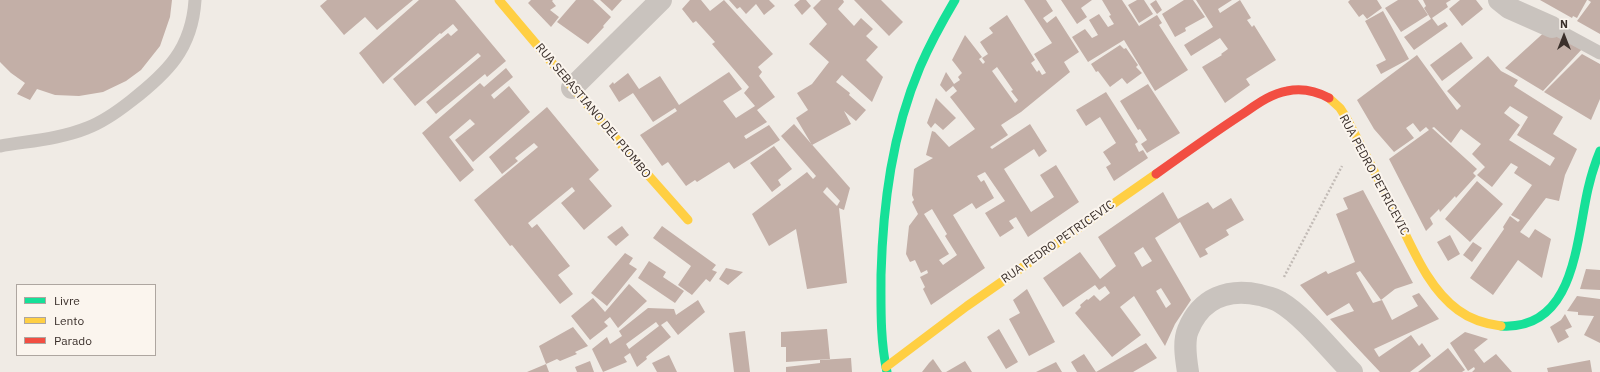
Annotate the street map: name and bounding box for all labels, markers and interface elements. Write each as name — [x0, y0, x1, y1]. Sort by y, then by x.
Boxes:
north arrow — [1544, 16, 1584, 56]
text: N — [1560, 17, 1568, 31]
street label: RUA SEBASTIANO DEL PIOMBO — [532, 41, 654, 181]
street label: RUA PEDRO PETRICEVIC — [1336, 112, 1412, 238]
street label: RUA PEDRO PETRICEVIC — [999, 197, 1117, 287]
legend — [16, 284, 156, 356]
text: Livre — [54, 293, 80, 308]
text: Lento — [54, 313, 84, 328]
text: Parado — [54, 333, 92, 348]

